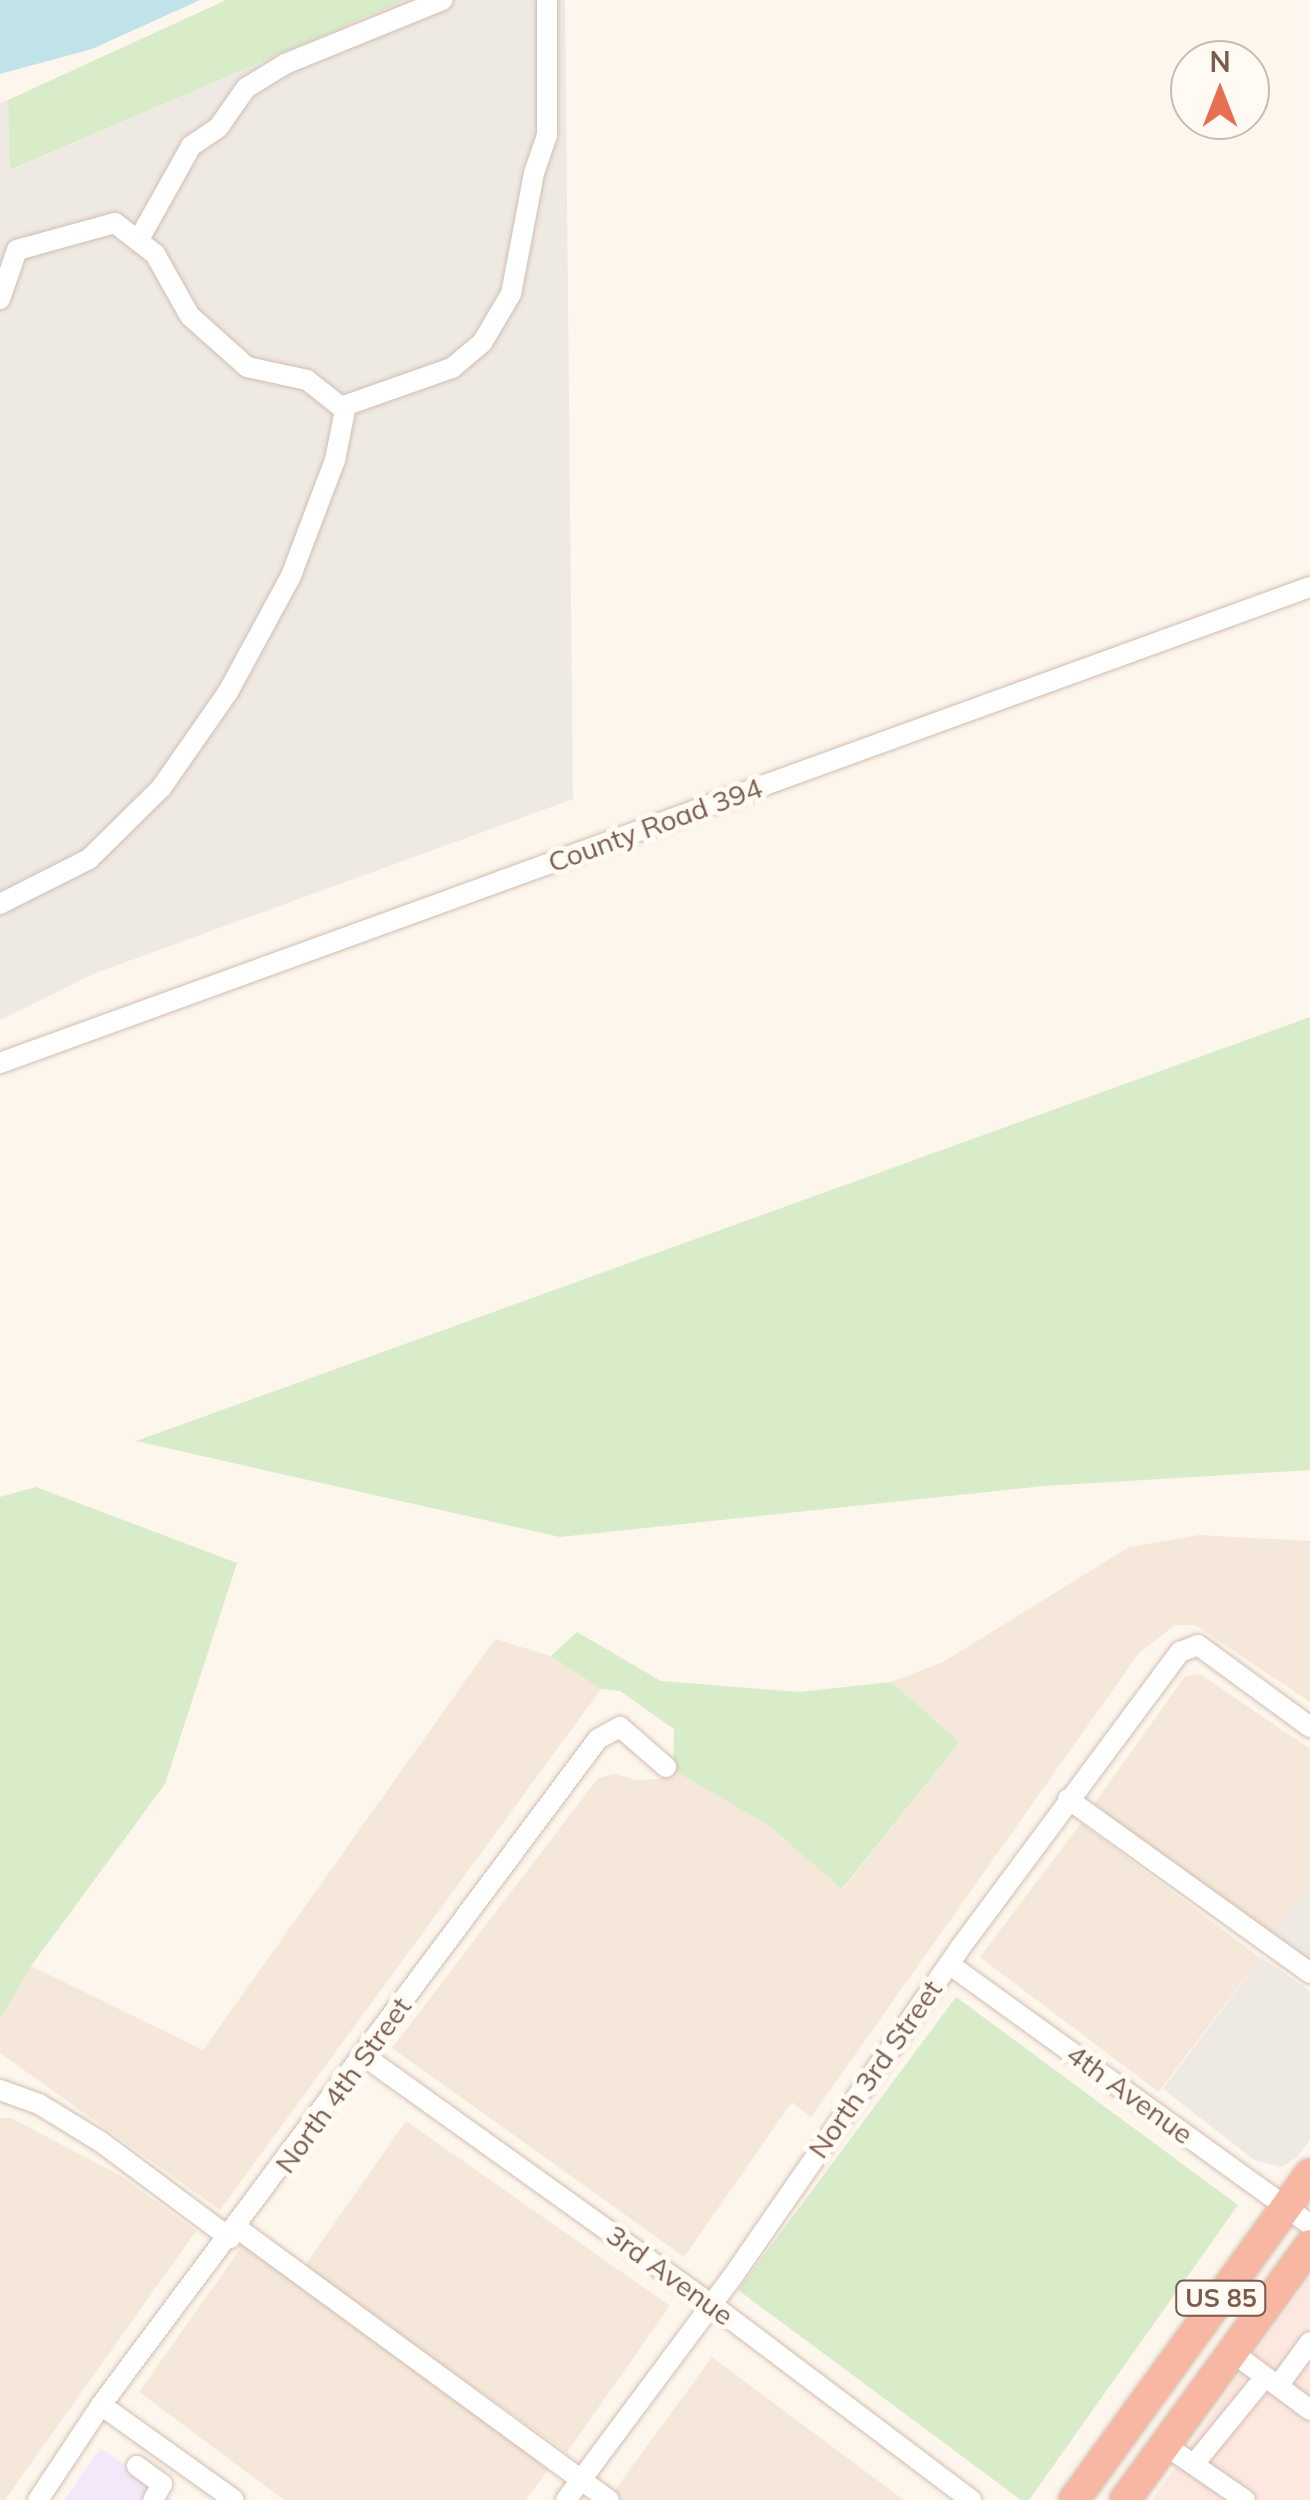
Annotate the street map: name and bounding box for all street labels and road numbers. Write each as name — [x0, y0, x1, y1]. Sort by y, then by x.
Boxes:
street label: County Road 394 — [543, 771, 767, 879]
street label: North 3rd Street — [801, 1973, 949, 2165]
street label: North 4th Street — [268, 1991, 418, 2179]
street label: 4th Avenue — [1060, 2037, 1200, 2151]
street label: 3rd Avenue — [600, 2218, 740, 2332]
road number: US 85 — [1174, 2278, 1268, 2318]

